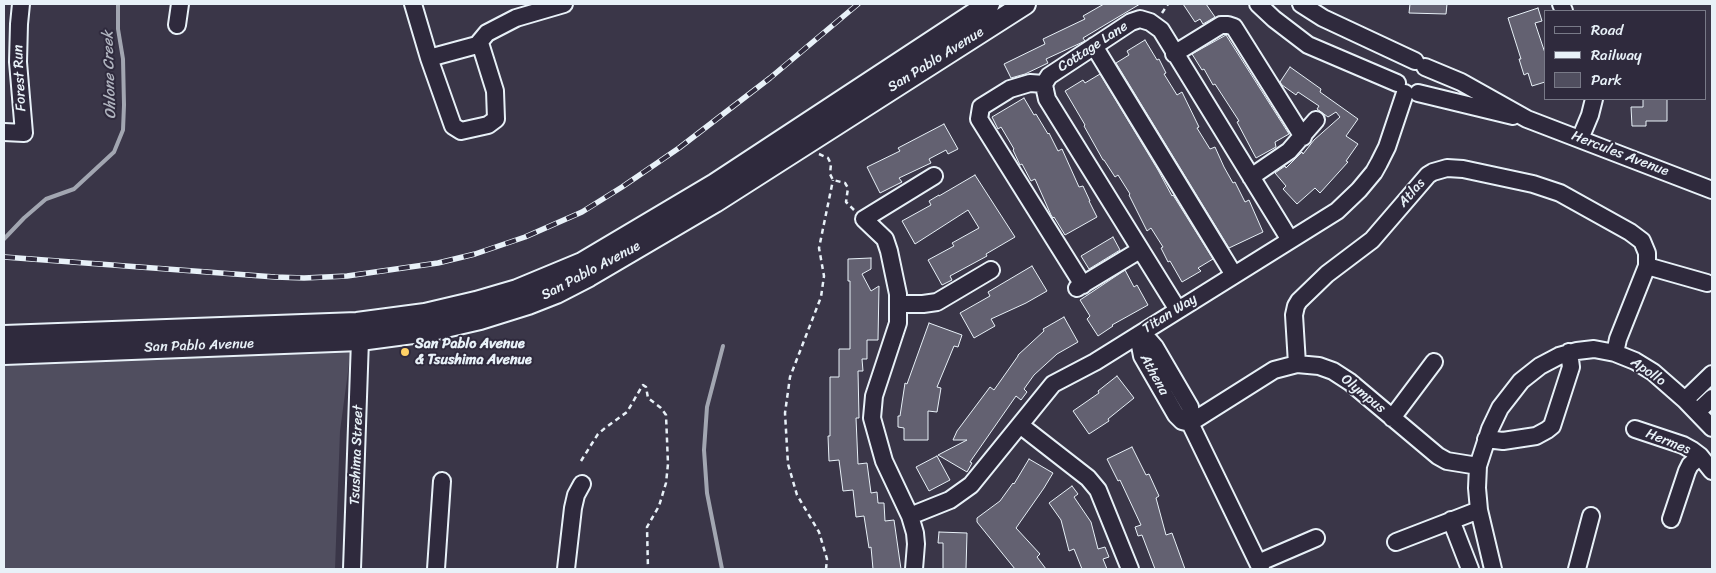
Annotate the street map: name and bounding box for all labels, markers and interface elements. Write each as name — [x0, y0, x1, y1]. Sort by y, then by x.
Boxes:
legend — [1544, 10, 1706, 100]
text: Road — [1591, 17, 1623, 43]
street label: Cottage Lane — [1055, 18, 1131, 76]
street label: San Pablo Avenue — [885, 24, 987, 96]
water label: Ohlone Creek — [99, 31, 121, 119]
text: Railway — [1591, 42, 1642, 68]
street label: Forest Run — [10, 44, 30, 112]
text: Park — [1591, 67, 1622, 93]
street label: Hercules Avenue — [1569, 128, 1671, 180]
street label: Atlas — [1395, 175, 1429, 211]
street label: San Pablo Avenue — [539, 238, 643, 304]
street label: Titan Way — [1140, 291, 1200, 337]
street label: San Pablo Avenue — [144, 336, 254, 356]
place label: San Pablo Avenue & Tsushima Avenue — [415, 336, 532, 368]
marker: San Pablo Avenue & Tsushima Avenue — [399, 346, 411, 358]
street label: Athena — [1136, 351, 1172, 399]
street label: Apollo — [1627, 354, 1669, 390]
street label: Olympus — [1337, 371, 1389, 417]
street label: Tsushima Street — [347, 405, 367, 505]
street label: Hermes — [1643, 425, 1693, 459]

